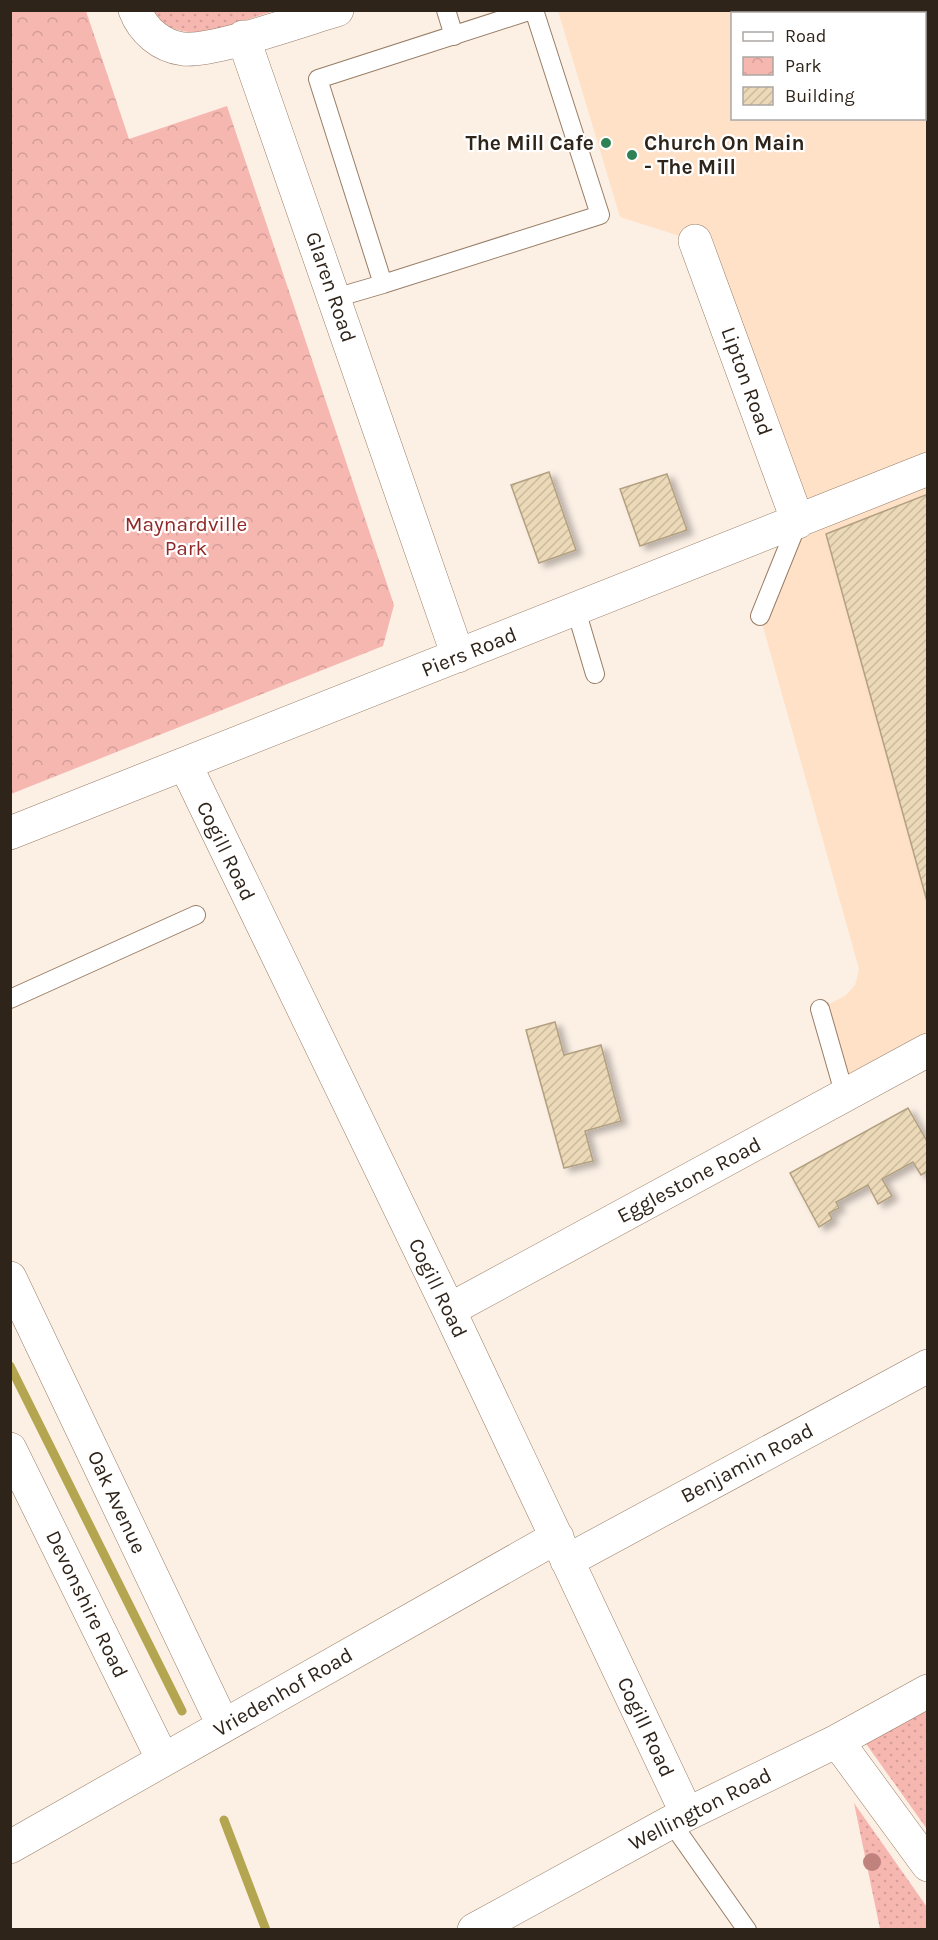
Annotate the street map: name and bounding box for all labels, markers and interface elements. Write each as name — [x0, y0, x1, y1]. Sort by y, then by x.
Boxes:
legend — [731, 12, 926, 120]
text: Road — [785, 25, 826, 47]
text: Park — [785, 55, 822, 77]
text: Building — [785, 85, 855, 107]
place label: The Mill Cafe — [466, 131, 594, 155]
place label: Church On Main - The Mill — [644, 131, 805, 179]
marker: The Mill Cafe — [599, 136, 613, 150]
marker: Church On Main - The Mill — [625, 148, 639, 162]
street label: Glaren Road — [301, 229, 361, 345]
street label: Lipton Road — [716, 323, 778, 439]
park label: Maynardville Park — [125, 512, 247, 560]
street label: Piers Road — [418, 622, 520, 682]
street label: Cogill Road — [192, 797, 260, 905]
street label: Egglestone Road — [613, 1132, 765, 1228]
street label: Cogill Road — [404, 1234, 472, 1342]
street label: Benjamin Road — [677, 1418, 817, 1508]
street label: Oak Avenue — [83, 1447, 151, 1557]
street label: Devonshire Road — [41, 1526, 133, 1682]
street label: Vriedenhof Road — [209, 1642, 357, 1742]
street label: Cogill Road — [612, 1673, 680, 1781]
street label: Wellington Road — [625, 1763, 775, 1855]

